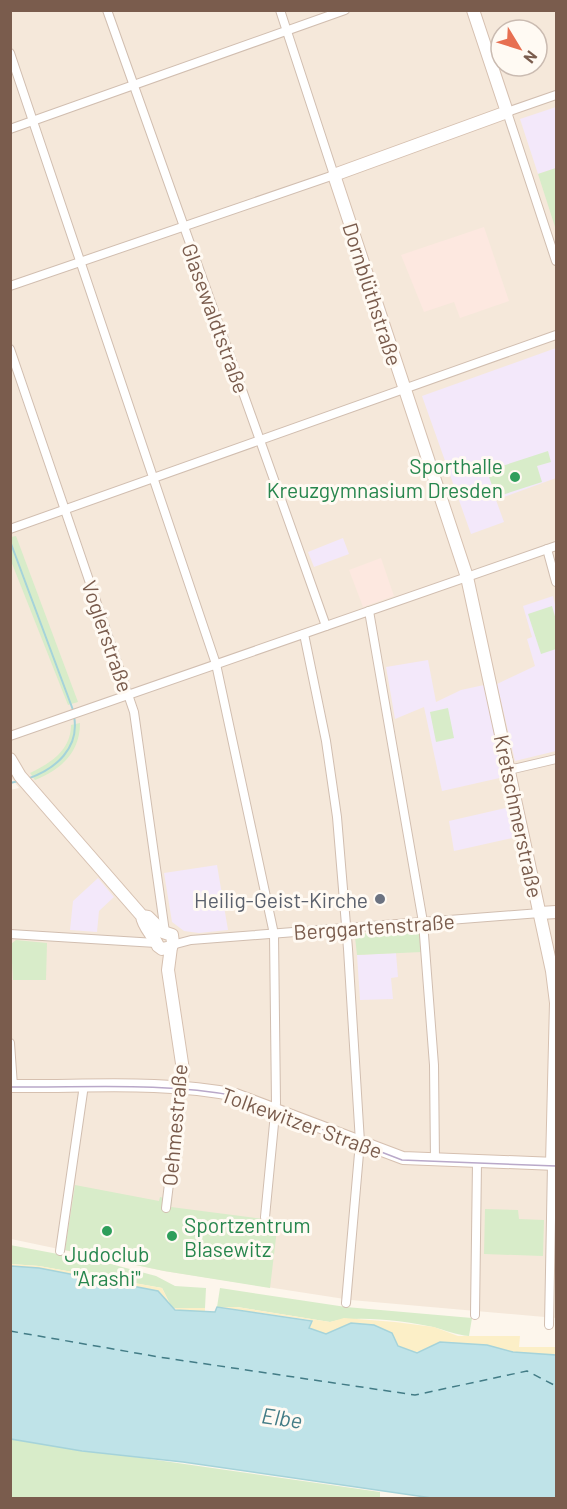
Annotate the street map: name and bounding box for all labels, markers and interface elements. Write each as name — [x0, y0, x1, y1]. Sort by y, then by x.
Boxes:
north arrow — [489, 18, 549, 78]
text: N — [520, 48, 542, 68]
street label: Dornblüthstraße — [338, 219, 408, 369]
street label: Glasewaldtstraße — [177, 239, 255, 397]
place label: Sporthalle Kreuzgymnasium Dresden — [267, 453, 503, 502]
marker: Sporthalle Kreuzgymnasium Dresden — [508, 470, 522, 484]
street label: Voglerstraße — [77, 577, 139, 695]
street label: Kretschmerstraße — [489, 732, 549, 900]
place label: Heilig-Geist-Kirche — [194, 887, 368, 912]
marker: Heilig-Geist-Kirche — [373, 892, 387, 906]
street label: Berggartenstraße — [292, 908, 456, 944]
street label: Oehmestraße — [156, 1063, 192, 1187]
street label: Tolkewitzer Straße — [218, 1081, 386, 1163]
place label: Sportzentrum Blasewitz — [184, 1212, 311, 1261]
marker: Judoclub "Arashi" — [100, 1224, 114, 1238]
marker: Sportzentrum Blasewitz — [165, 1229, 179, 1243]
place label: Judoclub "Arashi" — [65, 1241, 149, 1290]
water label: Elbe — [260, 1401, 304, 1433]

